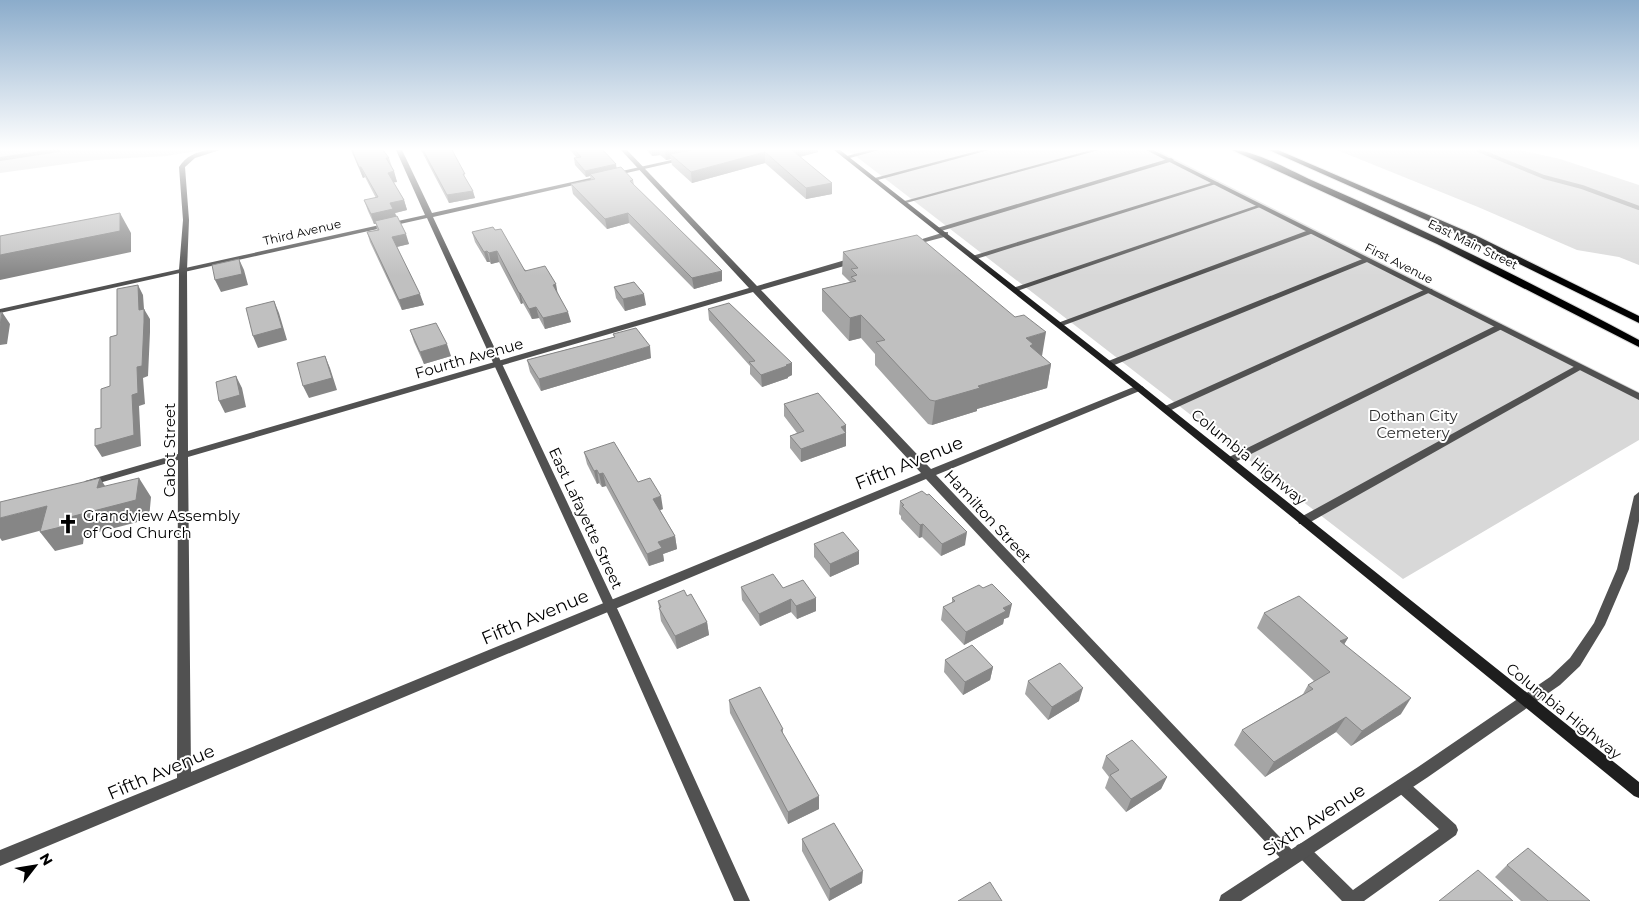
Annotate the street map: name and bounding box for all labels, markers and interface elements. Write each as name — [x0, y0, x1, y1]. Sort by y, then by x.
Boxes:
street label: Third Avenue — [262, 216, 342, 248]
street label: East Main Street — [1426, 216, 1521, 272]
street label: First Avenue — [1362, 239, 1436, 287]
street label: Fourth Avenue — [413, 333, 525, 383]
street label: Cabot Street — [160, 403, 179, 497]
street label: Columbia Highway — [1188, 405, 1311, 510]
park label: Dothan City Cemetery — [1368, 406, 1458, 442]
street label: Fifth Avenue — [852, 431, 966, 495]
street label: East Lafayette Street — [545, 444, 627, 592]
street label: Hamilton Street — [940, 466, 1036, 566]
place label: Grandview Assembly of God Church — [83, 506, 241, 542]
church icon: Grandview Assembly of God Church — [57, 513, 79, 535]
street label: Fifth Avenue — [478, 584, 592, 649]
street label: Columbia Highway — [1503, 659, 1626, 764]
street label: Fifth Avenue — [104, 739, 218, 804]
street label: Sixth Avenue — [1259, 779, 1369, 861]
north arrow — [10, 841, 60, 891]
text: N — [36, 850, 57, 869]

